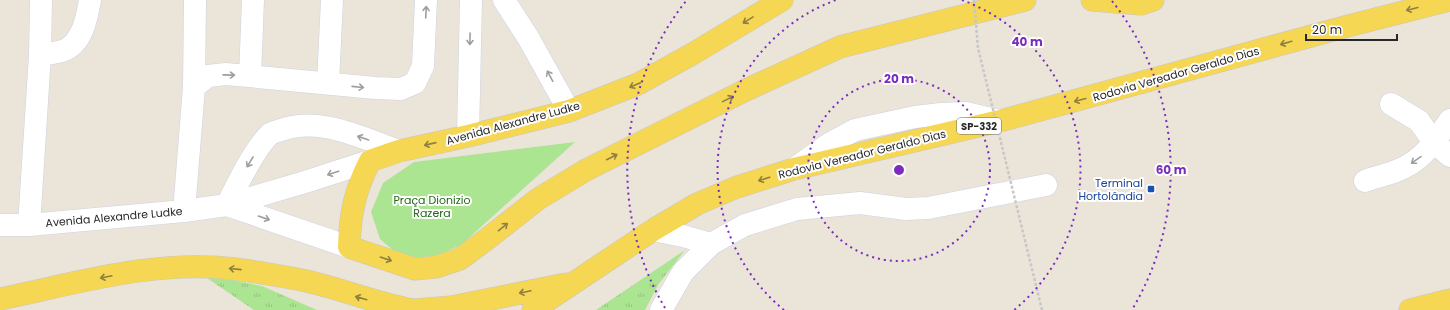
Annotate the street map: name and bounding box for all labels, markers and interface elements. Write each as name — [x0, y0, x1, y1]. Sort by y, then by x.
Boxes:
one-way arrow — [422, 6, 429, 19]
one-way arrow — [1406, 6, 1419, 13]
scale bar — [1306, 16, 1397, 42]
one-way arrow — [742, 17, 754, 25]
text: 20 m — [1312, 21, 1342, 38]
one-way arrow — [467, 32, 474, 45]
text: 40 m — [1011, 33, 1043, 50]
one-way arrow — [1280, 40, 1293, 47]
street label: Rodovia Vereador Geraldo Dias — [1091, 42, 1261, 105]
one-way arrow — [546, 70, 554, 82]
text: 20 m — [884, 70, 914, 87]
one-way arrow — [222, 71, 235, 78]
one-way arrow — [630, 81, 642, 89]
one-way arrow — [351, 83, 364, 90]
one-way arrow — [722, 95, 734, 102]
street label: Avenida Alexandre Ludke — [444, 97, 582, 149]
one-way arrow — [1074, 97, 1087, 104]
road number: SP-332 — [957, 118, 1001, 134]
street label: Rodovia Vereador Geraldo Dias — [776, 125, 948, 183]
one-way arrow — [356, 134, 369, 141]
one-way arrow — [424, 141, 437, 149]
one-way arrow — [606, 153, 618, 160]
one-way arrow — [246, 156, 254, 168]
one-way arrow — [1410, 156, 1421, 164]
text: 60 m — [1156, 161, 1187, 178]
centre of rings — [892, 163, 906, 177]
one-way arrow — [327, 170, 340, 177]
one-way arrow — [758, 175, 770, 183]
place label: Terminal Hortolândia — [1078, 175, 1143, 204]
marker: Terminal Hortolândia — [1146, 184, 1156, 194]
park label: Praça Dionizio Razera — [394, 192, 470, 221]
street label: Avenida Alexandre Ludke — [45, 203, 183, 231]
one-way arrow — [257, 214, 269, 222]
one-way arrow — [497, 222, 508, 231]
one-way arrow — [380, 256, 393, 263]
one-way arrow — [229, 266, 242, 273]
one-way arrow — [100, 274, 113, 282]
one-way arrow — [519, 288, 532, 296]
one-way arrow — [355, 294, 368, 301]

